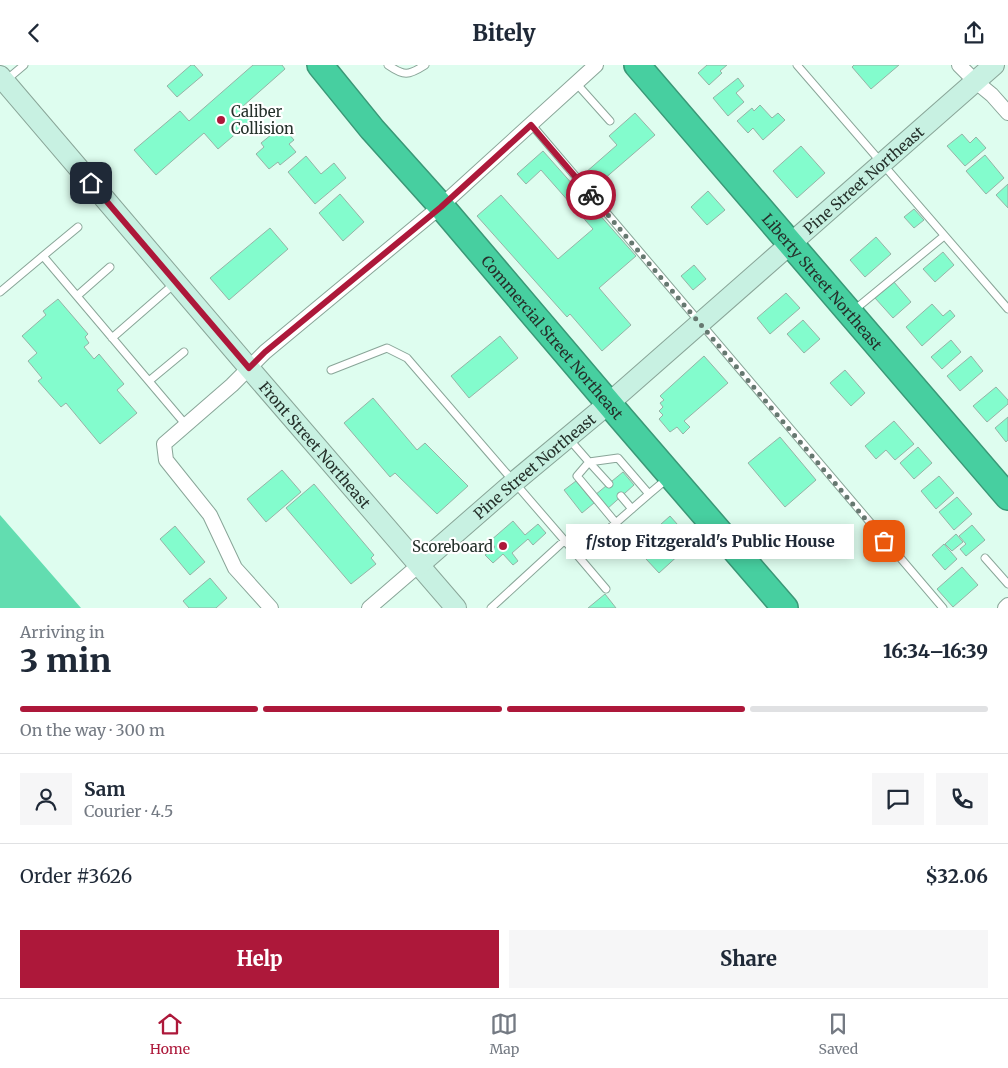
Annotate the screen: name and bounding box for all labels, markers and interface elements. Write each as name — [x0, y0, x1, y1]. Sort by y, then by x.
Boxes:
icon: back — [20, 19, 48, 47]
text: Bitely — [472, 19, 536, 47]
icon: share — [960, 19, 988, 47]
place label: Caliber Collision — [231, 102, 294, 138]
marker: Caliber Collision — [215, 114, 227, 126]
street label: Pine Street Northeast — [799, 122, 928, 238]
pin — [70, 162, 112, 204]
icon: home — [77, 169, 105, 197]
courier — [566, 170, 616, 220]
icon: bike — [577, 181, 605, 209]
street label: Liberty Street Northeast — [758, 209, 887, 354]
street label: Commercial Street Northeast — [477, 251, 628, 423]
street label: Front Street Northeast — [255, 377, 375, 512]
street label: Pine Street Northeast — [469, 409, 599, 523]
pin — [863, 520, 905, 562]
callout: ƒ/stop Fitzgerald's Public House — [566, 523, 854, 559]
icon: bag — [870, 527, 898, 555]
text: ƒ/stop Fitzgerald's Public House — [585, 531, 835, 551]
place label: Scoreboard — [412, 537, 493, 556]
marker: Scoreboard — [497, 540, 509, 552]
text: Arriving in — [20, 622, 105, 642]
text: 16:34–16:39 — [883, 639, 988, 663]
text: 3 min — [20, 641, 111, 681]
text: On the way · 300 m — [20, 720, 165, 740]
button: person — [20, 773, 72, 825]
button: chat — [872, 773, 924, 825]
button: phone — [936, 773, 988, 825]
text: Sam — [84, 777, 125, 801]
text: Courier · 4.5 — [84, 801, 173, 821]
text: Order #3626 — [20, 864, 132, 888]
text: $32.06 — [925, 864, 988, 888]
button: Help — [20, 930, 499, 988]
button: Share — [509, 930, 988, 988]
tab: Home — [150, 1010, 190, 1058]
tab: Map — [489, 1010, 519, 1058]
tab: Saved — [819, 1010, 858, 1058]

